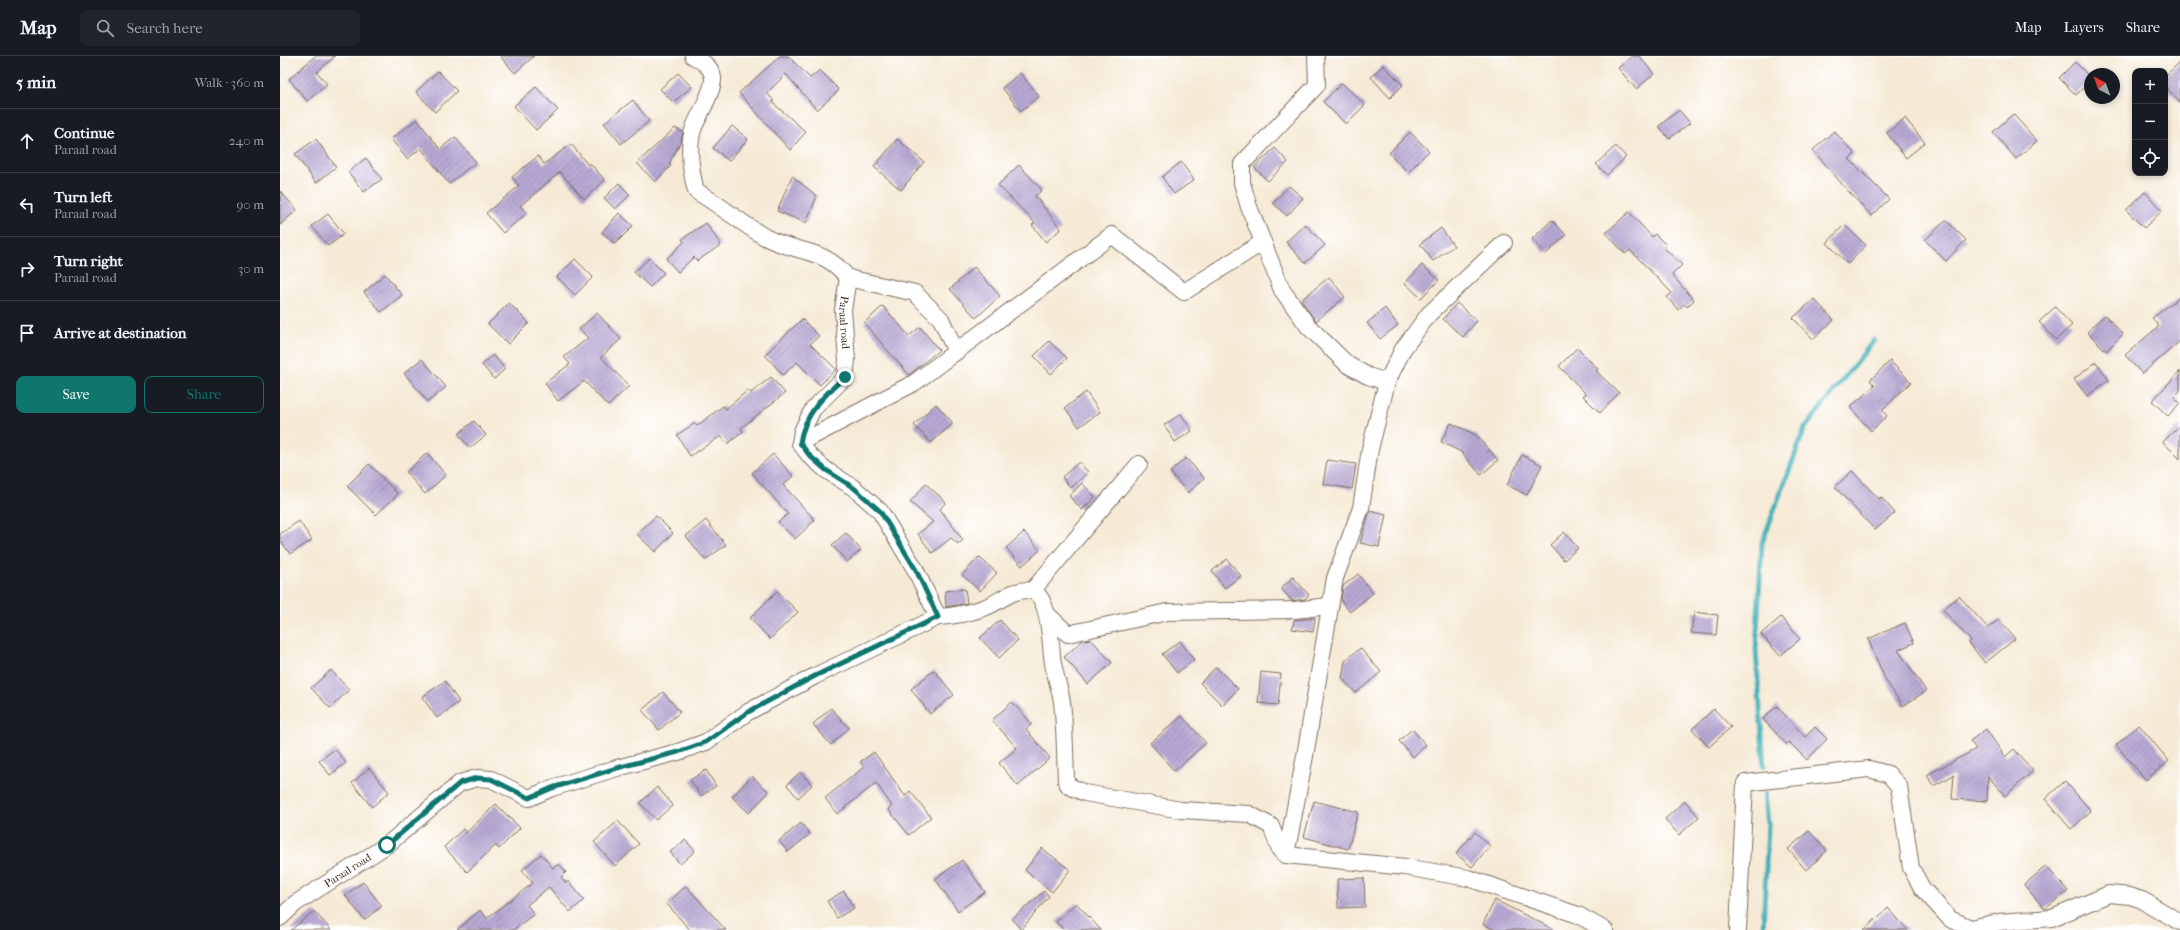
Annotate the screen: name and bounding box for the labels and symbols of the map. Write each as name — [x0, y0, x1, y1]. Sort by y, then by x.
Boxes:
north arrow — [2084, 68, 2120, 104]
street label: Paraal road — [836, 295, 853, 351]
route end — [836, 368, 854, 386]
route start — [378, 836, 396, 854]
street label: Paraal road — [322, 850, 374, 890]

